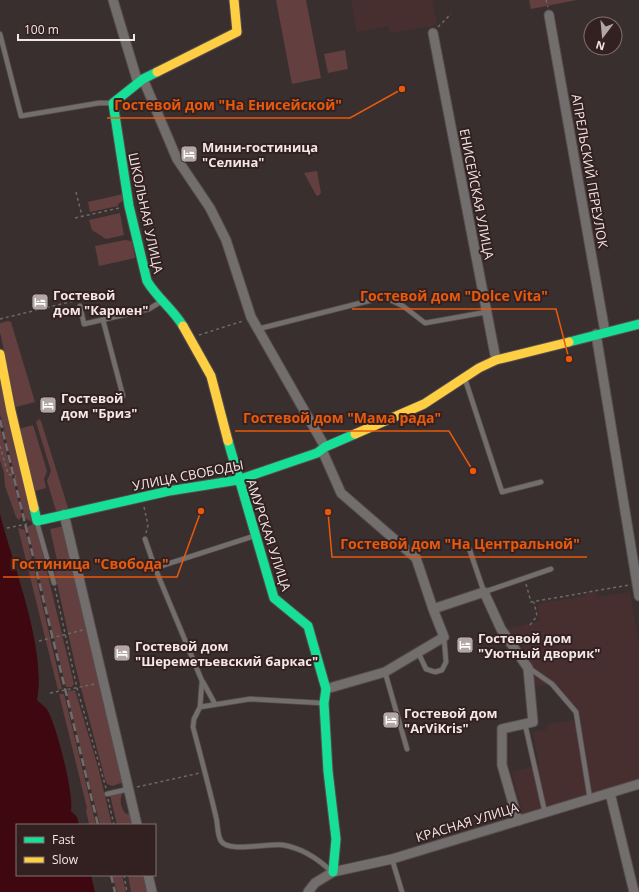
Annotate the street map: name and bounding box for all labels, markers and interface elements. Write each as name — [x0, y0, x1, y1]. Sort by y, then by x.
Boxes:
scale bar — [18, 16, 134, 42]
north arrow — [583, 16, 623, 56]
text: 100 m — [24, 21, 59, 38]
text: N — [594, 38, 606, 55]
callout: Гостевой дом "На Енисейской" — [107, 92, 350, 118]
street label: АПРЕЛЬСКИЙ ПЕРЕУЛОК — [568, 92, 612, 250]
text: Гостевой дом "На Енисейской" — [114, 95, 342, 114]
street label: ЕНИСЕЙСКАЯ УЛИЦА — [455, 127, 499, 262]
place label: Мини-гостиница "Селина" — [202, 138, 318, 171]
hotel icon: Мини-гостиница "Селина" — [179, 144, 199, 164]
street label: ШКОЛЬНАЯ УЛИЦА — [124, 151, 168, 276]
callout: Гостевой дом "Dolce Vita" — [352, 283, 556, 309]
place label: Гостевой дом "Кармен" — [53, 286, 148, 319]
text: Гостевой дом "Dolce Vita" — [360, 286, 548, 305]
hotel icon: Гостевой дом "Кармен" — [30, 292, 50, 312]
place label: Гостевой дом "Бриз" — [61, 389, 137, 422]
hotel icon: Гостевой дом "Бриз" — [38, 395, 58, 415]
callout: Гостевой дом "Мама рада" — [235, 405, 449, 431]
text: Гостевой дом "Мама рада" — [243, 408, 441, 427]
street label: УЛИЦА СВОБОДЫ — [131, 455, 245, 495]
street label: АМУРСКАЯ УЛИЦА — [242, 477, 296, 594]
callout: Гостевой дом "На Центральной" — [332, 531, 587, 557]
text: Гостевой дом "На Центральной" — [340, 534, 580, 553]
callout: Гостиница "Свобода" — [3, 551, 177, 577]
text: Гостиница "Свобода" — [11, 554, 169, 573]
place label: Гостевой дом "Уютный дворик" — [478, 629, 600, 662]
hotel icon: Гостевой дом "Уютный дворик" — [455, 635, 475, 655]
place label: Гостевой дом "Шереметьевский баркас" — [135, 637, 318, 670]
hotel icon: Гостевой дом "Шереметьевский баркас" — [112, 643, 132, 663]
place label: Гостевой дом "ArViKris" — [404, 704, 498, 737]
hotel icon: Гостевой дом "ArViKris" — [381, 710, 401, 730]
street label: КРАСНАЯ УЛИЦА — [413, 798, 521, 846]
legend — [16, 824, 156, 876]
text: Fast — [52, 831, 75, 848]
text: Slow — [52, 851, 79, 868]

